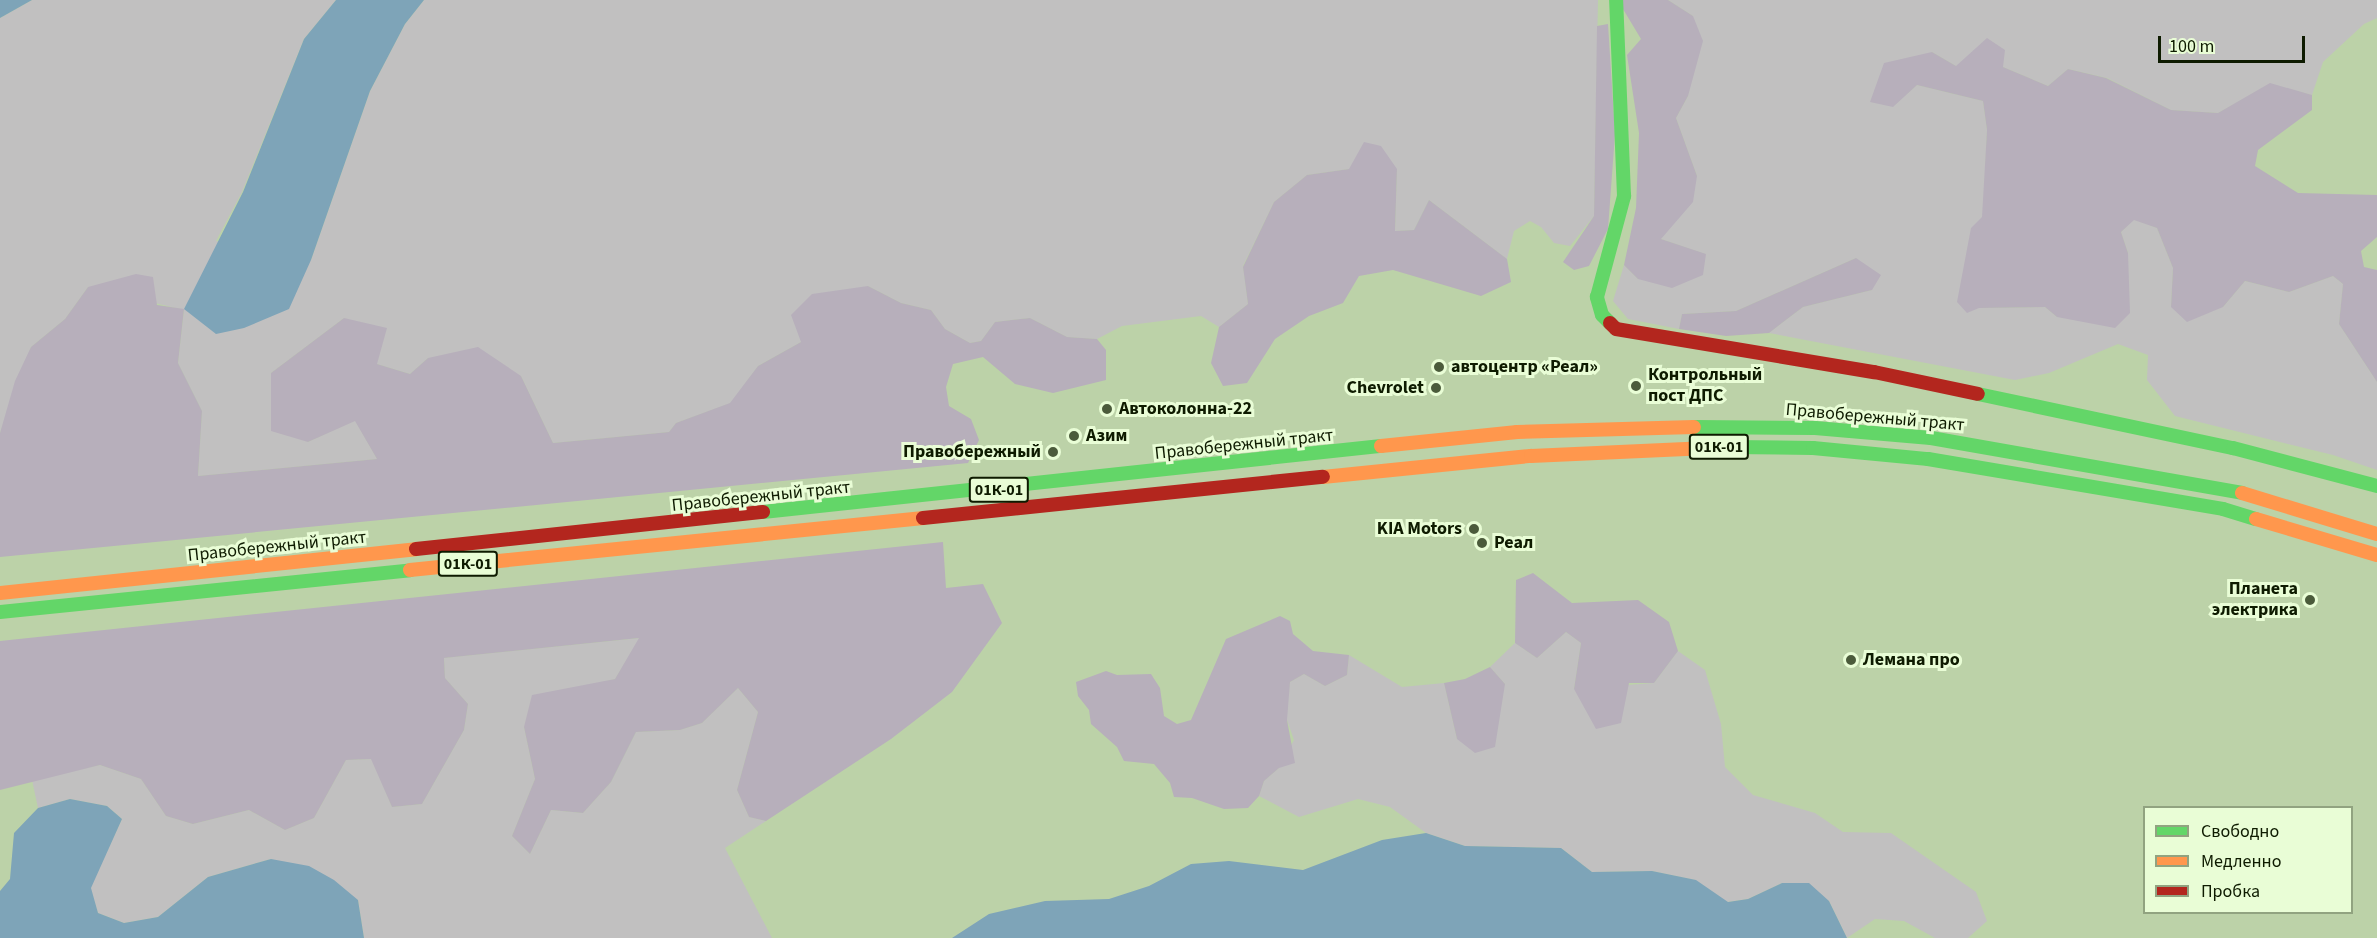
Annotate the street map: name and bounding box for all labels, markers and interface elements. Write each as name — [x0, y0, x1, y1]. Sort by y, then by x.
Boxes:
scale bar — [2161, 24, 2308, 62]
text: 100 m — [2169, 34, 2214, 59]
place label: автоцентр «Реал» — [1451, 356, 1598, 378]
marker: автоцентр «Реал» — [1432, 360, 1446, 374]
place label: Контрольный пост ДПС — [1648, 365, 1762, 407]
place label: Chevrolet — [1346, 377, 1424, 399]
marker: Контрольный пост ДПС — [1629, 379, 1643, 393]
marker: Chevrolet — [1429, 381, 1443, 395]
place label: Автоколонна-22 — [1119, 398, 1252, 420]
street label: Правобережный тракт — [1785, 399, 1965, 437]
marker: Автоколонна-22 — [1100, 402, 1114, 416]
place label: Азим — [1086, 425, 1127, 447]
street label: Правобережный тракт — [1154, 425, 1334, 465]
marker: Азим — [1067, 429, 1081, 443]
road number: 01К-01 — [1688, 434, 1750, 460]
place label: Правобережный — [903, 441, 1041, 463]
marker: Правобережный — [1046, 445, 1060, 459]
street label: Правобережный тракт — [671, 477, 851, 517]
road number: 01К-01 — [968, 477, 1030, 503]
place label: KIA Motors — [1377, 518, 1462, 540]
marker: KIA Motors — [1467, 522, 1481, 536]
street label: Правобережный тракт — [187, 527, 367, 567]
place label: Реал — [1494, 532, 1533, 554]
marker: Реал — [1475, 536, 1489, 550]
road number: 01К-01 — [436, 551, 500, 577]
place label: Планета электрика — [2212, 579, 2298, 622]
marker: Планета электрика — [2303, 593, 2317, 607]
place label: Лемана про — [1863, 649, 1960, 671]
marker: Лемана про — [1844, 653, 1858, 667]
legend — [2143, 806, 2353, 914]
text: Свободно — [2201, 819, 2279, 844]
text: Медленно — [2201, 849, 2281, 874]
text: Пробка — [2201, 879, 2260, 904]

